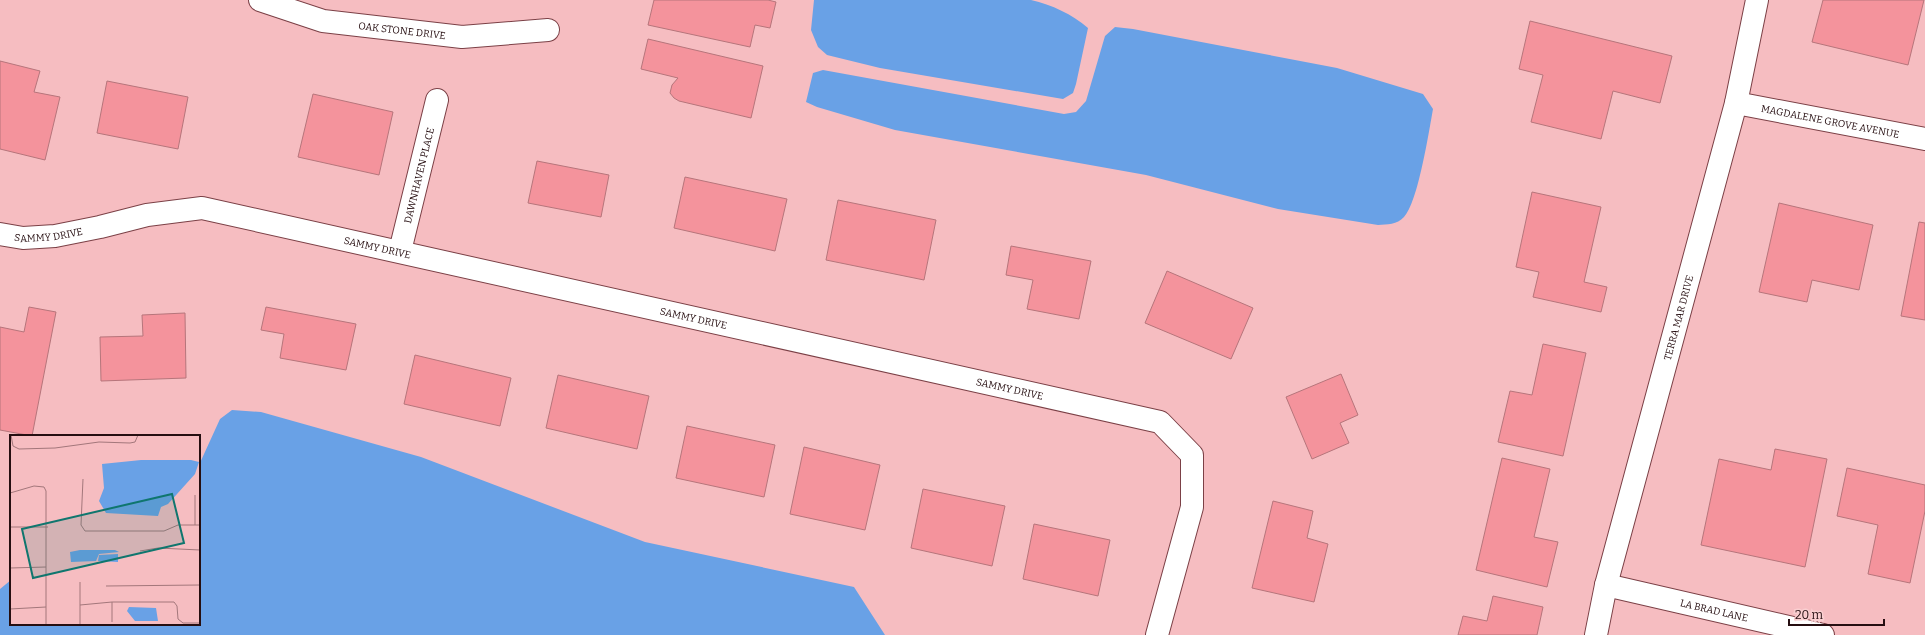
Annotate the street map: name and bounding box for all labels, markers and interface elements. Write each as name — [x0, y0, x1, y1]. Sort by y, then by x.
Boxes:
street label: OAK STONE DRIVE — [358, 20, 446, 42]
street label: MAGDALENE GROVE AVENUE — [1760, 103, 1900, 141]
street label: DAWNHAVEN PLACE — [402, 126, 437, 225]
street label: SAMMY DRIVE — [13, 226, 84, 245]
street label: SAMMY DRIVE — [343, 235, 412, 261]
street label: TERRA MAR DRIVE — [1662, 274, 1696, 362]
street label: SAMMY DRIVE — [659, 305, 728, 332]
street label: SAMMY DRIVE — [975, 376, 1044, 403]
inset map — [10, 435, 200, 625]
street label: LA BRAD LANE — [1679, 597, 1749, 625]
scale bar — [1789, 601, 1884, 627]
text: 20 m — [1795, 608, 1824, 622]

